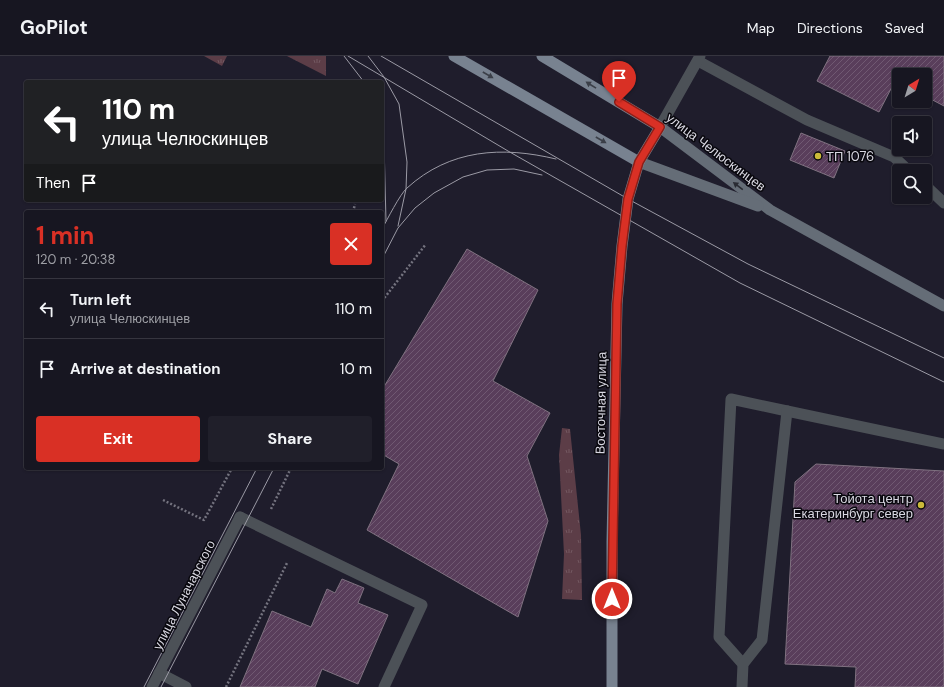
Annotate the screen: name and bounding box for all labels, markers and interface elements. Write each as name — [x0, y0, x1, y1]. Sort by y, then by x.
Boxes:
text: GoPilot — [20, 15, 88, 40]
text: Map — [747, 19, 775, 37]
text: Directions — [797, 19, 863, 37]
text: Saved — [885, 19, 924, 37]
pin — [602, 61, 636, 102]
icon: arrive — [608, 67, 630, 89]
north arrow — [892, 68, 932, 108]
map controls — [892, 68, 932, 204]
one-way arrow — [482, 72, 494, 79]
one-way arrow — [585, 81, 597, 88]
text: 110 m — [102, 91, 175, 128]
icon: left — [36, 96, 88, 148]
street label: улица Челюскинцев — [663, 109, 769, 195]
button: sound — [892, 116, 932, 156]
text: улица Челюскинцев — [102, 127, 268, 151]
one-way arrow — [595, 137, 607, 144]
place label: ТП 1076 — [826, 148, 874, 165]
marker: ТП 1076 — [813, 151, 823, 161]
button: search — [892, 164, 932, 204]
icon: arrive — [78, 172, 100, 194]
text: Then — [36, 173, 70, 193]
one-way arrow — [733, 182, 744, 191]
text: 1 min — [36, 220, 94, 251]
button: close — [330, 223, 372, 265]
text: 120 m · 20:38 — [36, 251, 115, 268]
text: Turn left — [70, 290, 131, 310]
icon: left — [36, 298, 58, 320]
text: 110 m — [335, 299, 372, 319]
text: улица Челюскинцев — [70, 310, 190, 327]
street label: Восточная улица — [592, 351, 610, 454]
icon: arrive — [36, 358, 58, 380]
text: Arrive at destination — [70, 359, 221, 379]
text: 10 m — [340, 359, 372, 379]
button: Exit — [36, 416, 200, 462]
button: Share — [208, 416, 372, 462]
place label: Тойота центр Екатеринбург север — [793, 490, 913, 522]
marker: Тойота центр Екатеринбург север — [916, 500, 926, 510]
street label: улица Луначарского — [149, 537, 219, 653]
position arrow — [591, 578, 633, 620]

